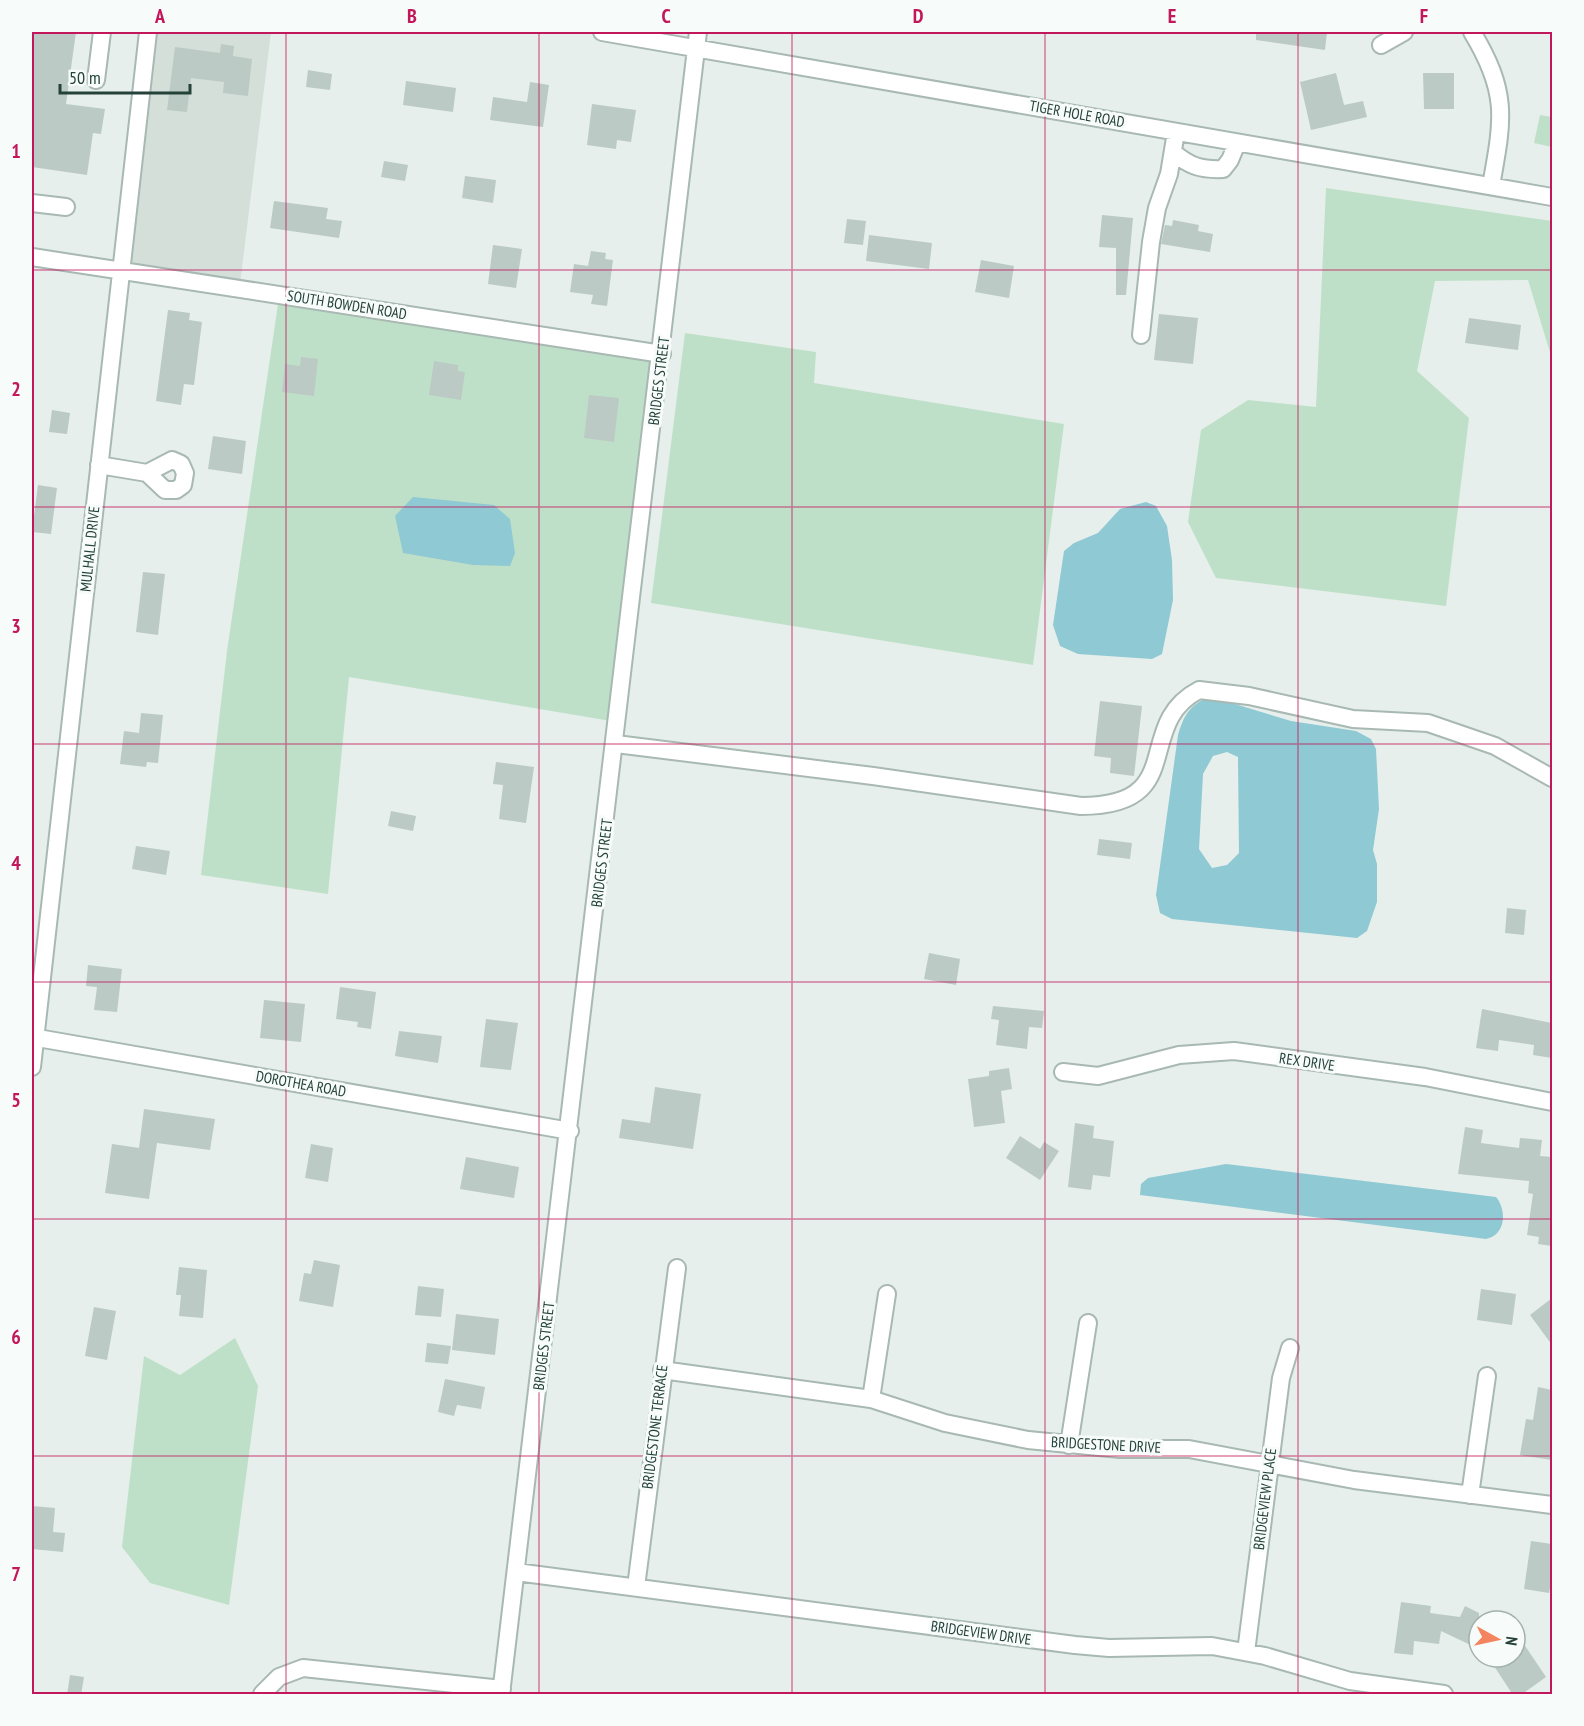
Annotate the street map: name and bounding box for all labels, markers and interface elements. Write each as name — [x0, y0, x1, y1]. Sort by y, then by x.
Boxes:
text: A — [154, 3, 166, 29]
text: B — [407, 3, 417, 29]
text: C — [661, 3, 671, 29]
text: D — [913, 3, 924, 29]
text: E — [1168, 3, 1176, 29]
text: F — [1420, 3, 1428, 29]
scale bar — [60, 57, 190, 95]
text: 50 m — [69, 66, 101, 89]
street label: TIGER HOLE ROAD — [1028, 96, 1126, 131]
text: 1 — [11, 138, 21, 164]
street label: SOUTH BOWDEN ROAD — [286, 286, 408, 323]
street label: BRIDGES STREET — [644, 335, 673, 426]
text: 2 — [11, 376, 21, 402]
street label: MULHALL DRIVE — [76, 505, 103, 593]
text: 3 — [11, 613, 21, 639]
street label: BRIDGES STREET — [587, 817, 616, 908]
text: 4 — [11, 850, 21, 876]
street label: REX DRIVE — [1278, 1048, 1336, 1075]
street label: DOROTHEA ROAD — [255, 1066, 348, 1101]
text: 5 — [11, 1087, 21, 1113]
street label: BRIDGES STREET — [529, 1300, 558, 1391]
text: 6 — [11, 1324, 21, 1350]
street label: BRIDGESTONE TERRACE — [637, 1364, 672, 1490]
street label: BRIDGESTONE DRIVE — [1051, 1432, 1161, 1457]
street label: BRIDGEVIEW PLACE — [1249, 1447, 1280, 1551]
text: 7 — [11, 1561, 21, 1587]
north arrow — [1467, 1609, 1527, 1669]
street label: BRIDGEVIEW DRIVE — [930, 1616, 1033, 1649]
text: N — [1501, 1635, 1522, 1647]

